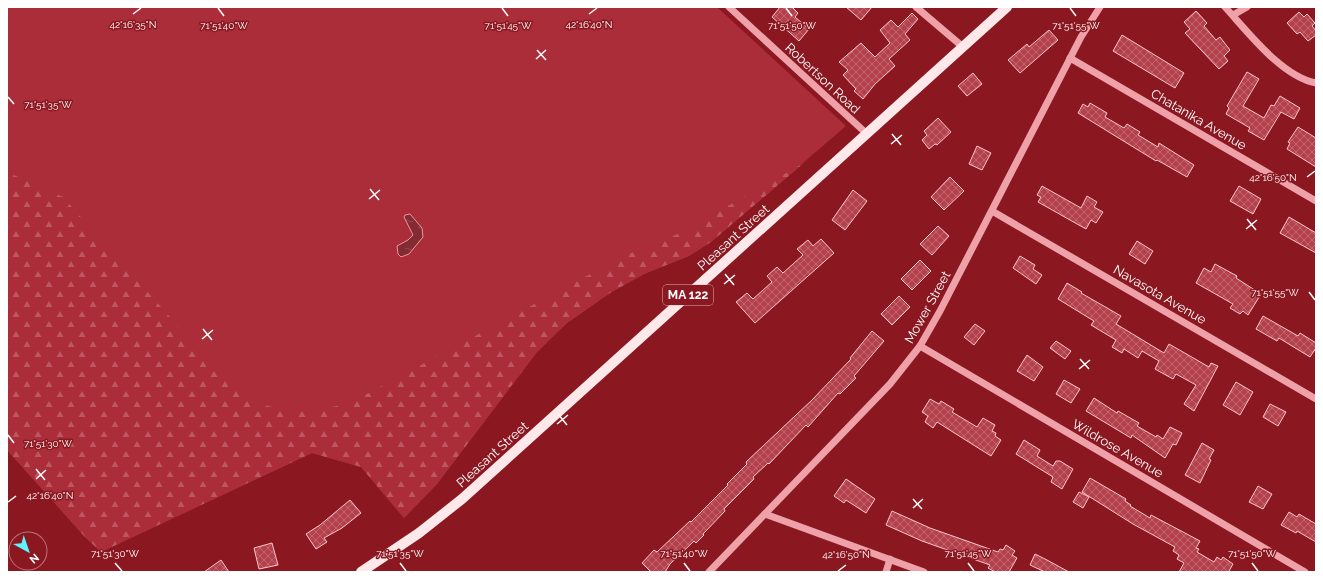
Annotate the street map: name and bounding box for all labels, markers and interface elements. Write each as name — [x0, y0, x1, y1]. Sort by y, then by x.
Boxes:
text: 42°16'35"N — [110, 19, 156, 30]
text: 42°16'40"N — [566, 19, 612, 30]
text: 71°51'40"W — [200, 20, 248, 31]
text: 71°51'45"W — [485, 20, 532, 31]
text: 71°51'50"W — [768, 20, 817, 31]
text: 71°51'55"W — [1052, 20, 1100, 31]
street label: Robertson Road — [782, 40, 863, 117]
street label: Chatanika Avenue — [1148, 86, 1250, 153]
text: 71°51'35"W — [24, 99, 72, 110]
text: 42°16'50"N — [1249, 172, 1297, 183]
street label: Pleasant Street — [695, 201, 773, 273]
street label: Navasota Avenue — [1111, 262, 1209, 327]
street label: Mower Street — [901, 268, 954, 346]
road number: MA 122 — [663, 285, 713, 305]
text: 71°51'55"W — [1251, 287, 1299, 298]
street label: Wildrose Avenue — [1070, 416, 1166, 481]
street label: Pleasant Street — [454, 418, 532, 490]
text: 71°51'30"W — [24, 438, 73, 449]
text: 42°16'40"N — [27, 490, 73, 501]
north arrow — [8, 531, 48, 571]
text: 71°51'30"W — [91, 548, 140, 559]
text: 71°51'35"W — [376, 548, 424, 559]
text: 71°51'40"W — [660, 548, 708, 559]
text: 71°51'45"W — [945, 548, 992, 559]
text: 71°51'50"W — [1228, 548, 1277, 559]
text: 42°16'50"N — [822, 549, 870, 560]
text: N — [27, 551, 42, 566]

